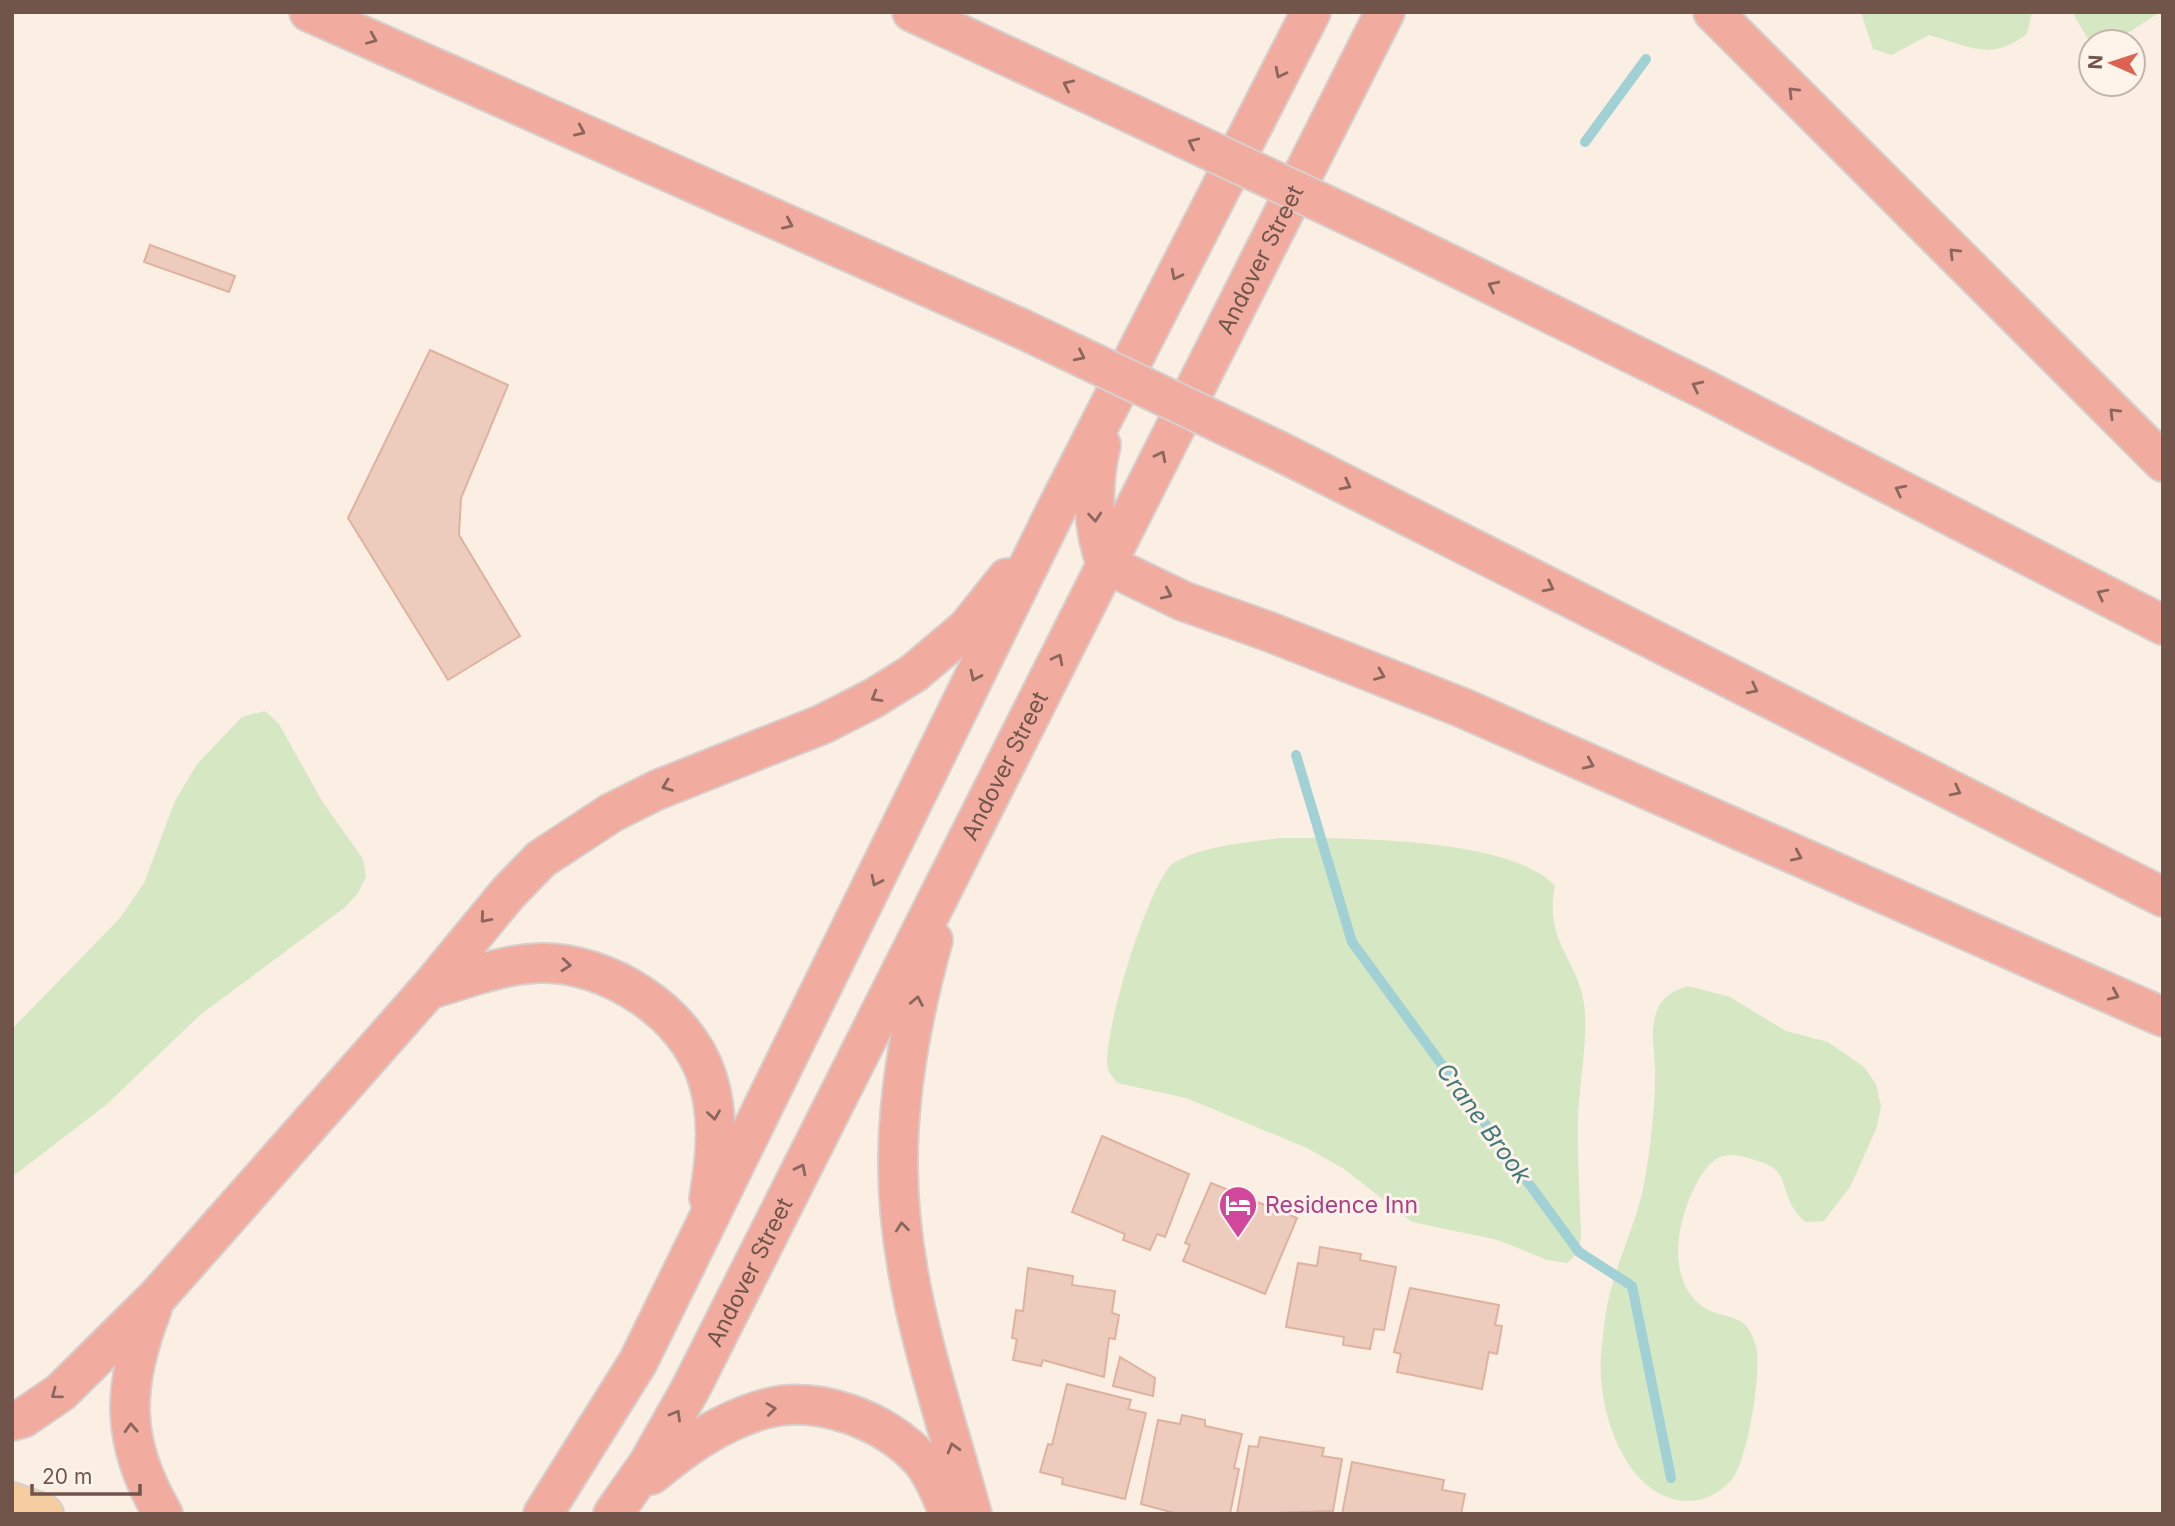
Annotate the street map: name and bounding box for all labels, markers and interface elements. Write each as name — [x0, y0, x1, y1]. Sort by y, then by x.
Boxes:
north arrow — [2077, 28, 2147, 98]
one-way arrow — [365, 31, 377, 45]
text: N — [2084, 54, 2107, 70]
one-way arrow — [1274, 66, 1288, 78]
one-way arrow — [1063, 79, 1076, 93]
one-way arrow — [1788, 87, 1801, 100]
one-way arrow — [573, 123, 586, 137]
one-way arrow — [1188, 137, 1200, 151]
street label: Andover Street — [1211, 180, 1309, 339]
one-way arrow — [781, 216, 793, 230]
one-way arrow — [1949, 248, 1962, 261]
one-way arrow — [1171, 268, 1184, 281]
one-way arrow — [1488, 280, 1500, 294]
one-way arrow — [1073, 348, 1085, 362]
one-way arrow — [1692, 380, 1704, 394]
one-way arrow — [2110, 409, 2123, 422]
one-way arrow — [1152, 451, 1166, 463]
one-way arrow — [1339, 476, 1351, 490]
one-way arrow — [1895, 484, 1907, 498]
one-way arrow — [1087, 512, 1102, 523]
one-way arrow — [1542, 578, 1554, 592]
one-way arrow — [1160, 586, 1173, 600]
one-way arrow — [2097, 588, 2109, 602]
one-way arrow — [1049, 654, 1063, 666]
one-way arrow — [1373, 666, 1385, 680]
one-way arrow — [970, 669, 984, 681]
one-way arrow — [1746, 680, 1758, 694]
street label: Andover Street — [956, 687, 1054, 845]
one-way arrow — [870, 689, 883, 702]
one-way arrow — [1582, 756, 1594, 770]
one-way arrow — [662, 778, 674, 792]
one-way arrow — [1949, 782, 1961, 796]
one-way arrow — [1790, 848, 1803, 862]
one-way arrow — [870, 874, 884, 886]
one-way arrow — [481, 910, 493, 923]
one-way arrow — [560, 957, 571, 972]
one-way arrow — [2106, 987, 2119, 1001]
one-way arrow — [909, 995, 924, 1007]
water label: Crane Brook — [1431, 1057, 1538, 1190]
one-way arrow — [706, 1109, 721, 1121]
one-way arrow — [792, 1163, 806, 1176]
hotel icon: Residence Inn — [1217, 1184, 1259, 1239]
place label: Residence Inn — [1265, 1191, 1418, 1219]
street label: Andover Street — [700, 1193, 799, 1351]
one-way arrow — [895, 1221, 910, 1232]
one-way arrow — [51, 1386, 64, 1399]
one-way arrow — [765, 1401, 777, 1416]
one-way arrow — [668, 1410, 681, 1422]
one-way arrow — [124, 1422, 139, 1433]
one-way arrow — [947, 1442, 961, 1454]
scale bar — [32, 1452, 140, 1496]
text: 20 m — [42, 1464, 92, 1489]

